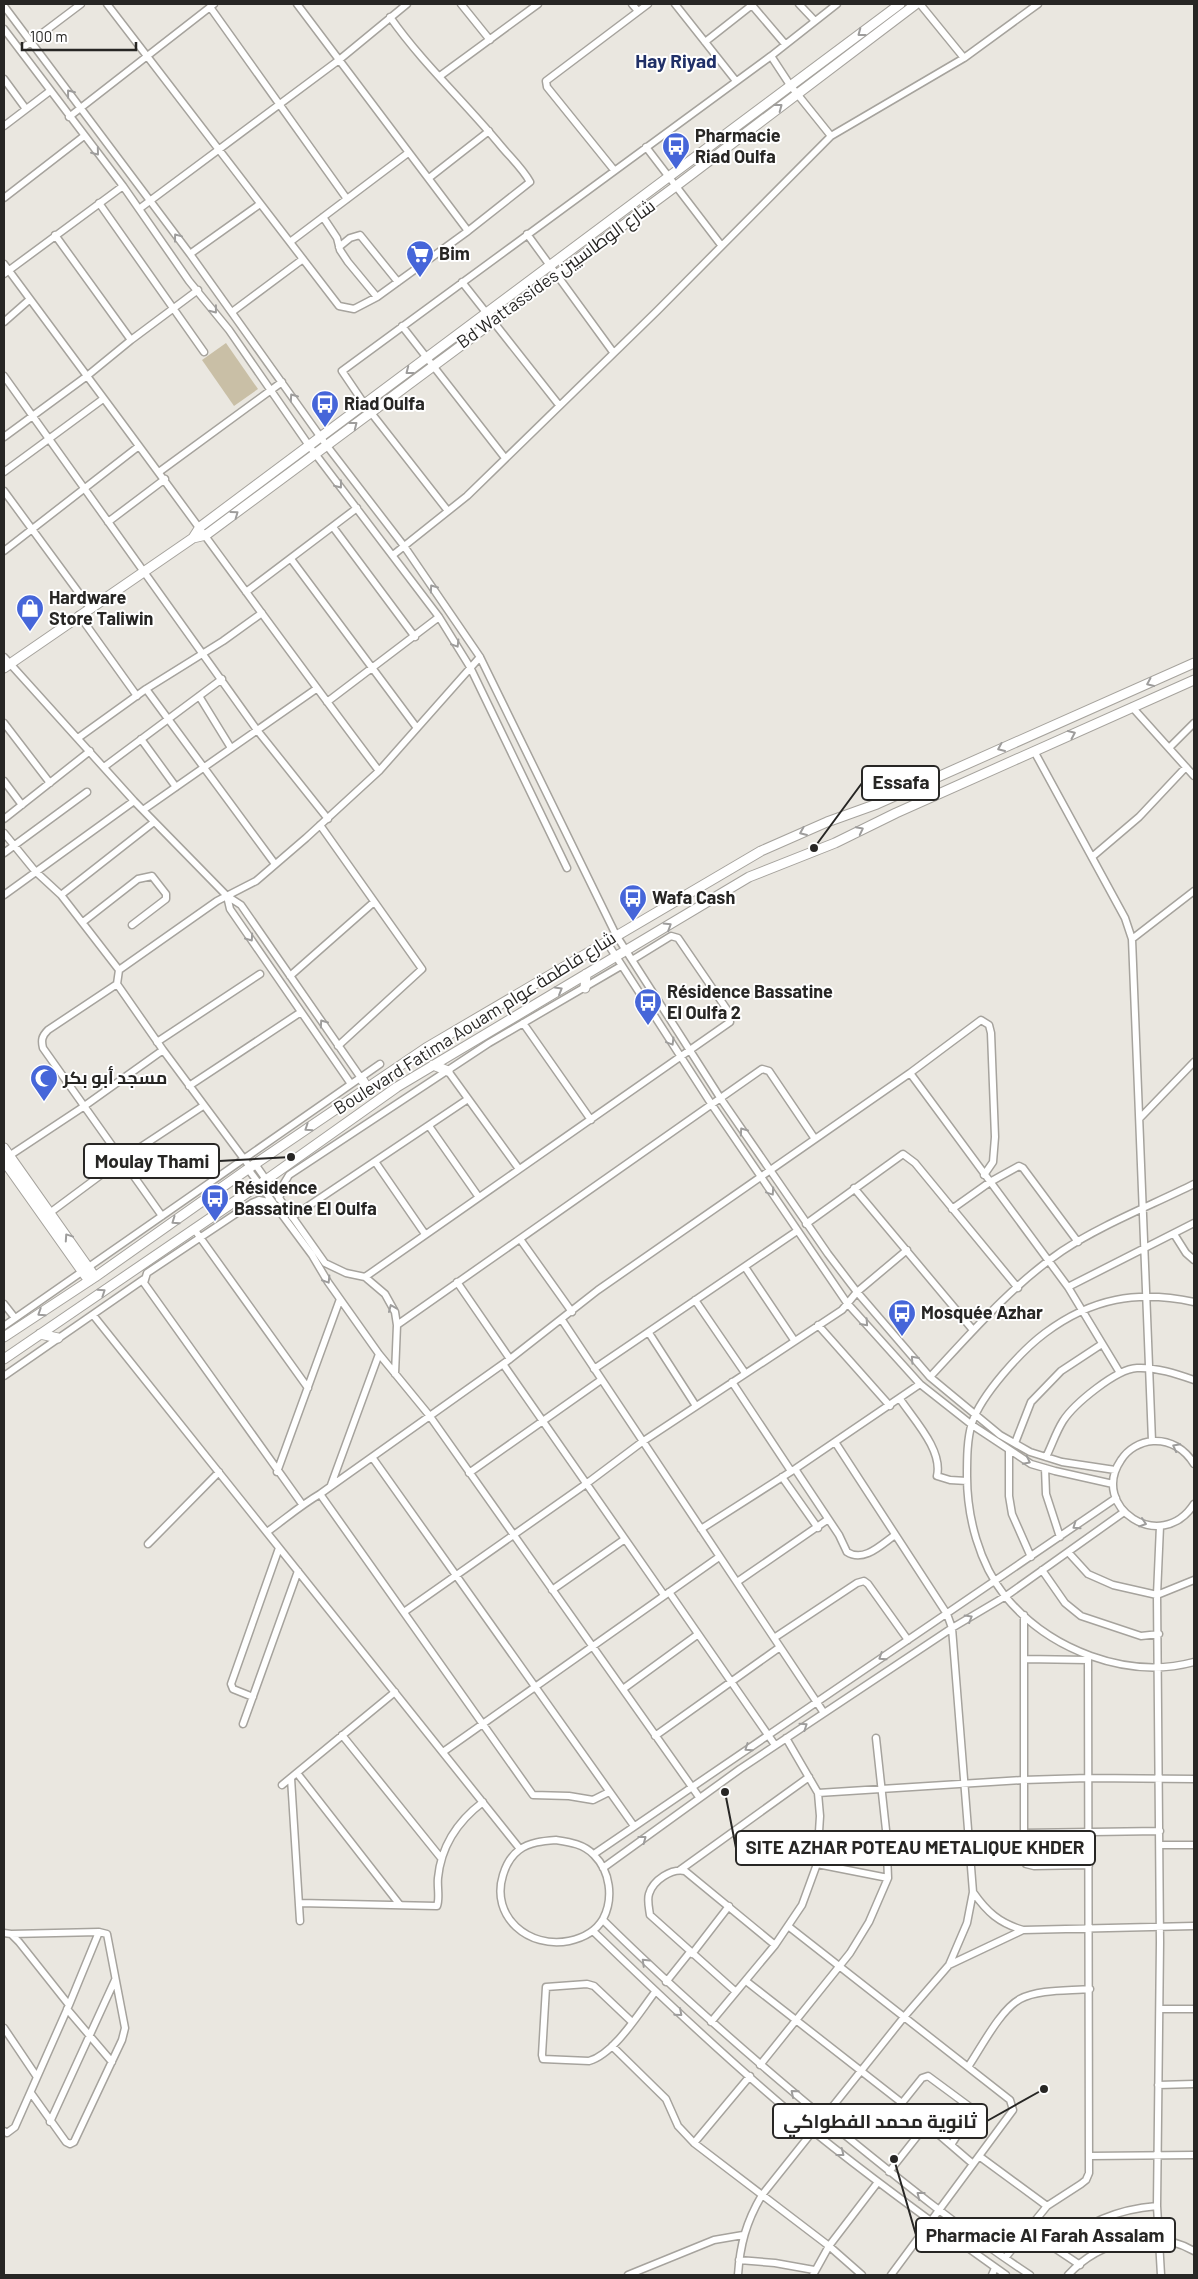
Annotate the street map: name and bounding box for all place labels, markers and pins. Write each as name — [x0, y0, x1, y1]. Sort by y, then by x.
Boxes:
place label: Pharmacie Riad Oulfa — [695, 124, 781, 167]
bus stop icon: Pharmacie Riad Oulfa — [661, 131, 691, 170]
supermarket icon: Bim — [405, 239, 435, 278]
place label: Bim — [439, 242, 470, 264]
bus stop icon: Riad Oulfa — [310, 389, 340, 428]
place label: Riad Oulfa — [344, 392, 425, 414]
place label: Hardware Store Taliwin — [49, 586, 153, 629]
shop icon: Hardware Store Taliwin — [15, 593, 45, 632]
callout: Essafa — [862, 766, 939, 800]
bus stop icon: Wafa Cash — [618, 883, 648, 922]
place label: Wafa Cash — [652, 886, 735, 908]
place label: Résidence Bassatine El Oulfa 2 — [667, 980, 833, 1023]
bus stop icon: Résidence Bassatine El Oulfa 2 — [633, 987, 663, 1026]
mosque icon: مسجد أبو بكر — [29, 1063, 59, 1102]
place label: مسجد أبو بكر — [62, 1065, 167, 1089]
callout: Moulay Thami — [84, 1144, 219, 1178]
place label: Résidence Bassatine El Oulfa — [234, 1176, 377, 1219]
bus stop icon: Résidence Bassatine El Oulfa — [200, 1183, 230, 1222]
bus stop icon: Mosquée Azhar — [887, 1298, 917, 1337]
place label: Mosquée Azhar — [921, 1301, 1043, 1323]
callout: SITE AZHAR POTEAU METALIQUE KHDER — [736, 1831, 1095, 1865]
callout: ثانوية محمد الفطواكي — [773, 2104, 987, 2138]
callout: Pharmacie Al Farah Assalam — [916, 2218, 1175, 2252]

